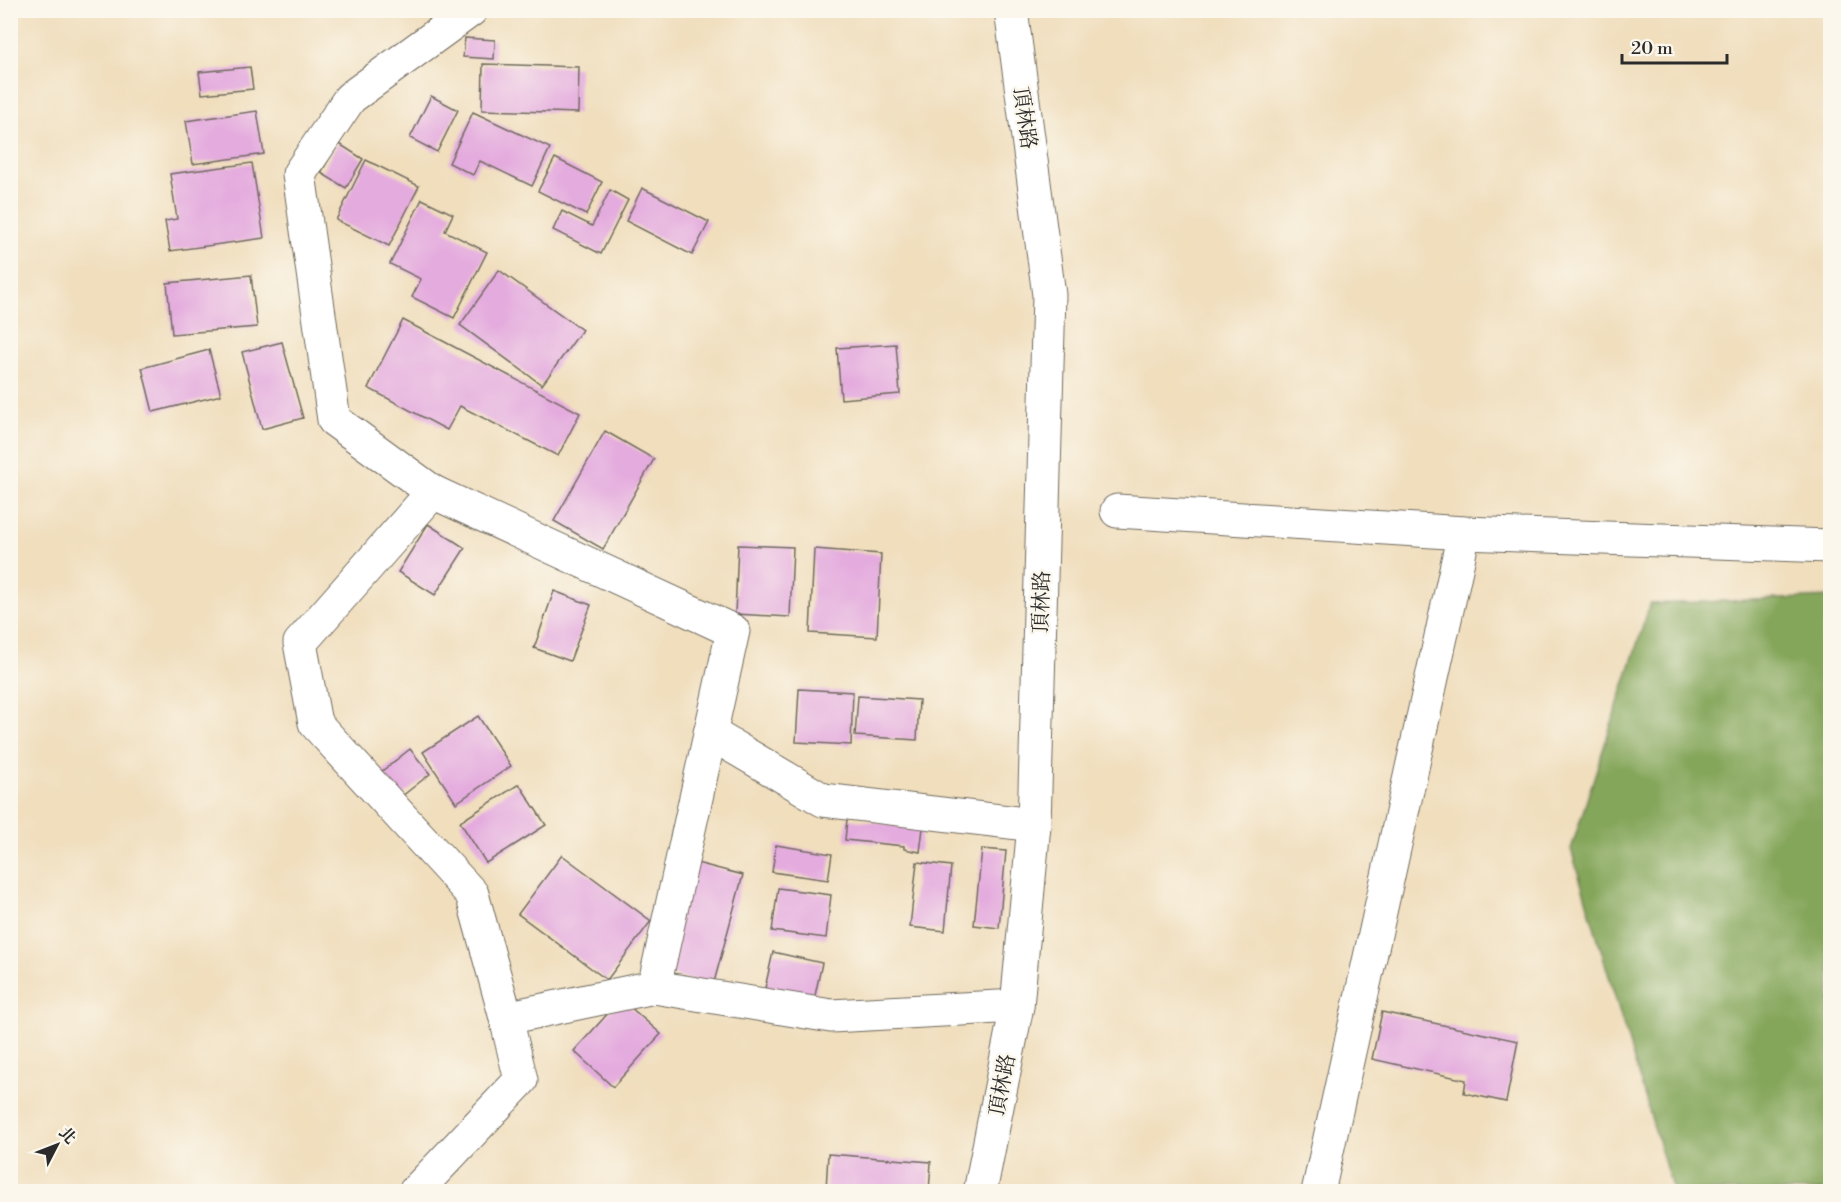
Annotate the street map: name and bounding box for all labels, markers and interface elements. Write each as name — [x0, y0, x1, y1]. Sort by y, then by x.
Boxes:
scale bar — [1622, 27, 1727, 65]
text: 20 m — [1631, 37, 1673, 60]
street label: 頂林路 — [1007, 85, 1041, 151]
street label: 頂林路 — [1028, 570, 1056, 634]
street label: 頂林路 — [984, 1052, 1022, 1119]
north arrow — [27, 1115, 87, 1175]
text: 北 — [55, 1123, 80, 1148]

